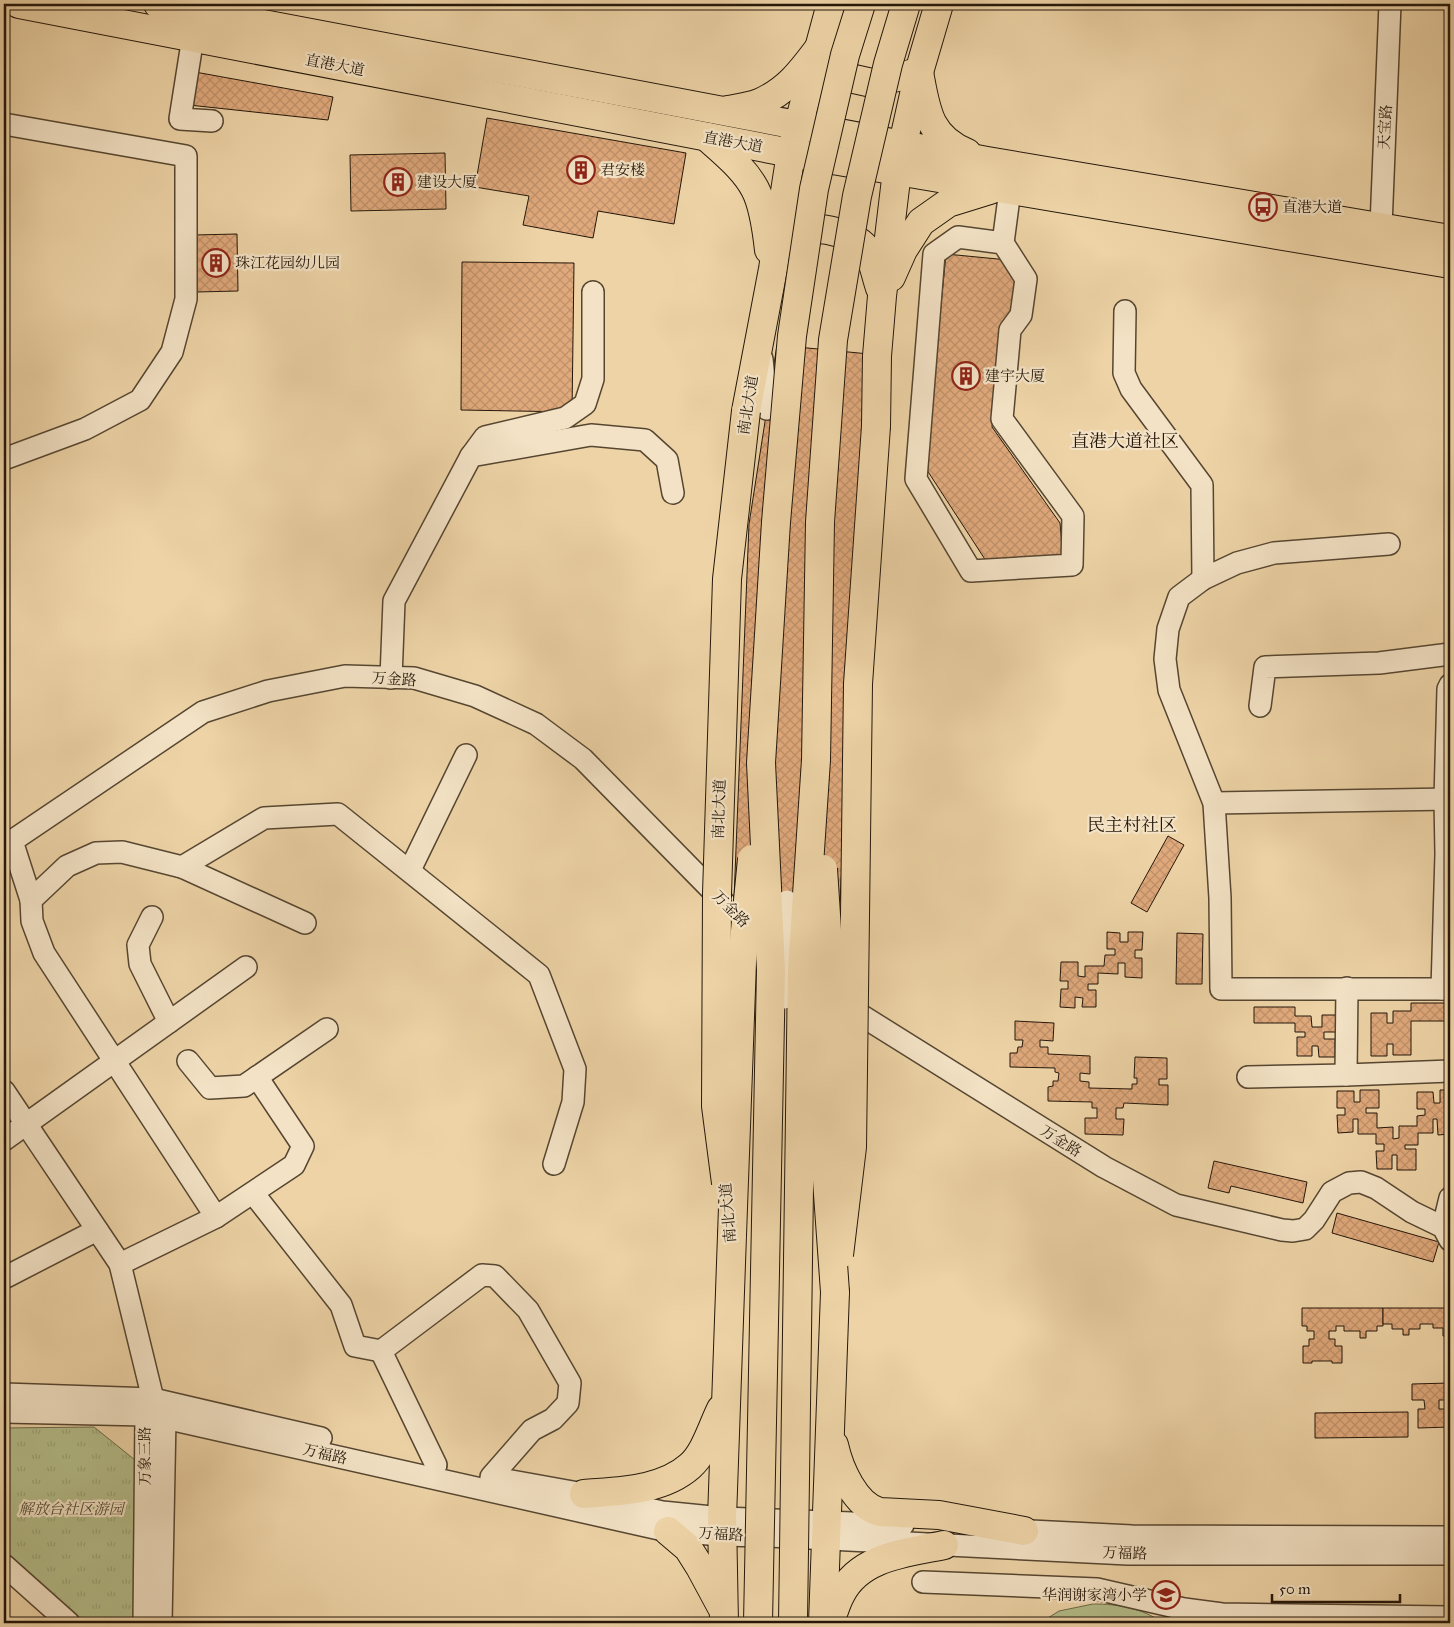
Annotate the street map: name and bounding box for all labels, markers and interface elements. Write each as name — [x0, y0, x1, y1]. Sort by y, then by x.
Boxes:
street label: 直港大道 — [304, 50, 366, 80]
street label: 天宝路 — [1375, 104, 1395, 150]
street label: 直港大道 — [702, 128, 764, 156]
building icon: 君安楼 — [566, 155, 596, 185]
place label: 君安楼 — [600, 161, 645, 179]
building icon: 建设大厦 — [383, 167, 413, 197]
place label: 建设大厦 — [417, 173, 477, 191]
bus stop icon: 直港大道 — [1248, 192, 1278, 222]
place label: 直港大道 — [1282, 198, 1342, 216]
building icon: 珠江花园幼儿园 — [201, 248, 231, 278]
place label: 珠江花园幼儿园 — [235, 254, 340, 272]
building icon: 建宇大厦 — [951, 361, 981, 391]
place label: 建宇大厦 — [985, 367, 1045, 385]
street label: 南北大道 — [734, 374, 762, 436]
district label: 直港大道社区 — [1071, 430, 1179, 452]
street label: 万金路 — [371, 668, 417, 690]
street label: 南北大道 — [709, 779, 729, 839]
district label: 民主村社区 — [1087, 814, 1177, 836]
street label: 万金路 — [709, 887, 753, 931]
street label: 万金路 — [1037, 1121, 1085, 1161]
street label: 南北大道 — [716, 1182, 740, 1244]
street label: 万象三路 — [136, 1426, 154, 1486]
street label: 万福路 — [301, 1440, 349, 1468]
park label: 解放台社区游园 — [18, 1500, 125, 1518]
street label: 万福路 — [698, 1524, 744, 1544]
street label: 万福路 — [1102, 1543, 1148, 1563]
scale bar — [1272, 1572, 1399, 1604]
school or university icon: 华润谢家湾小学 — [1151, 1580, 1181, 1610]
text: 50 m — [1279, 1580, 1311, 1598]
place label: 华润谢家湾小学 — [1042, 1586, 1147, 1604]

